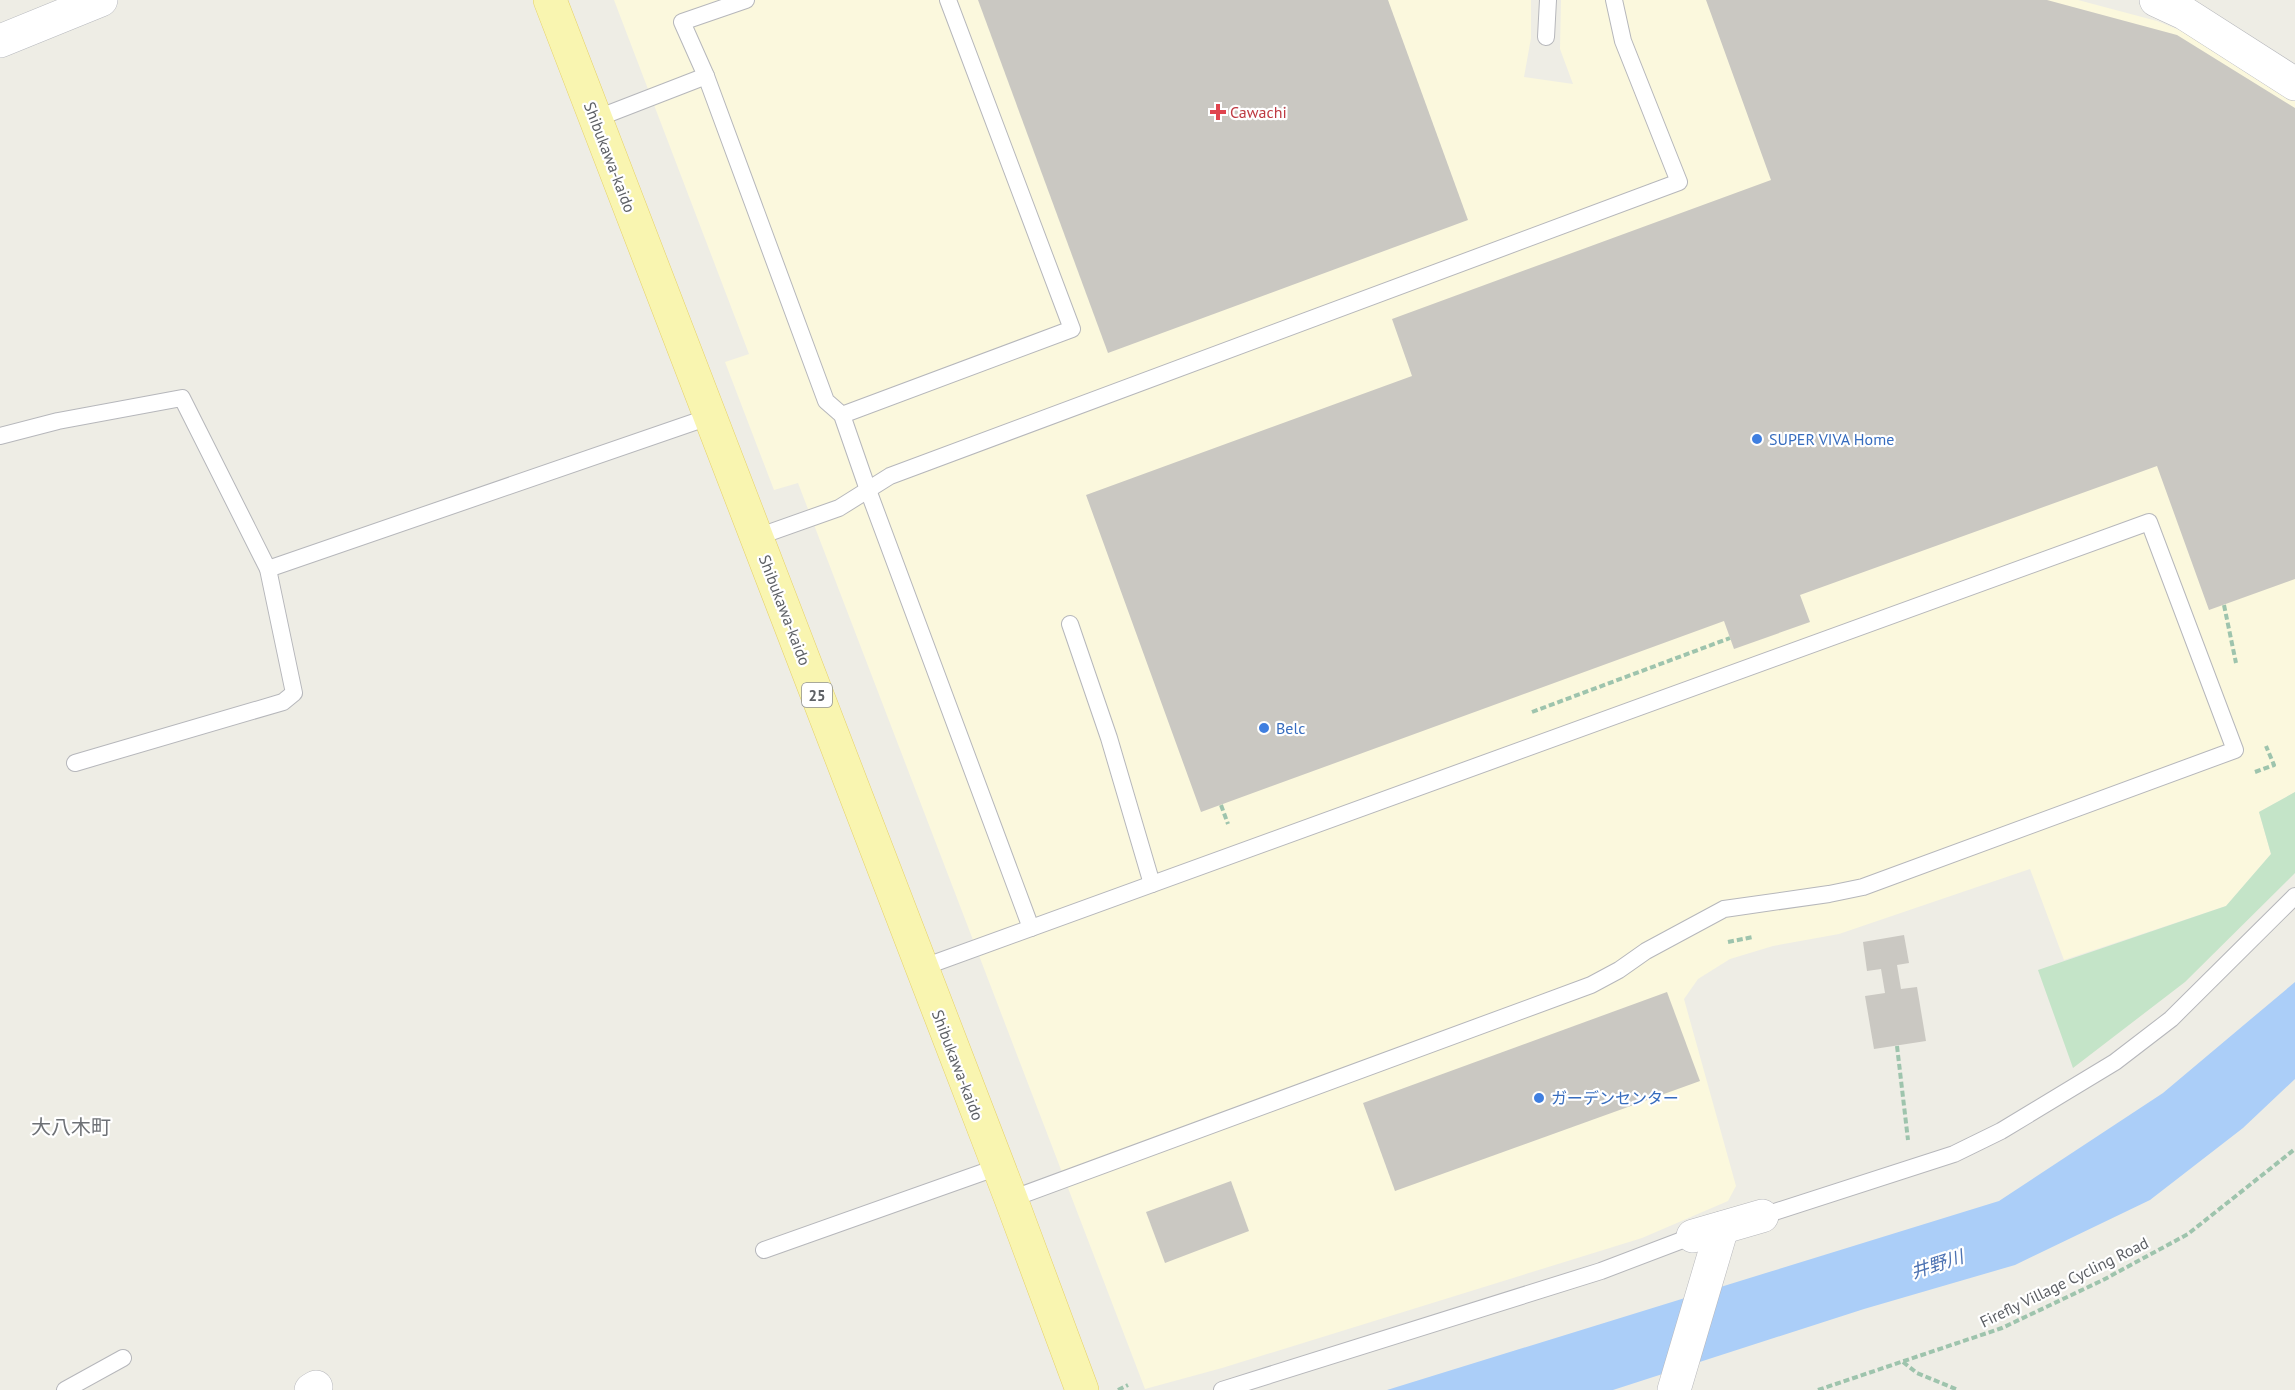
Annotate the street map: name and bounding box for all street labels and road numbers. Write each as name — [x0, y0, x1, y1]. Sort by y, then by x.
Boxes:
street label: Shibukawa-kaido — [580, 99, 640, 215]
street label: Shibukawa-kaido — [755, 552, 815, 668]
road number: 25 — [802, 683, 832, 707]
street label: Shibukawa-kaido — [928, 1007, 988, 1123]
street label: Firefly Village Cycling Road — [1976, 1232, 2152, 1332]

